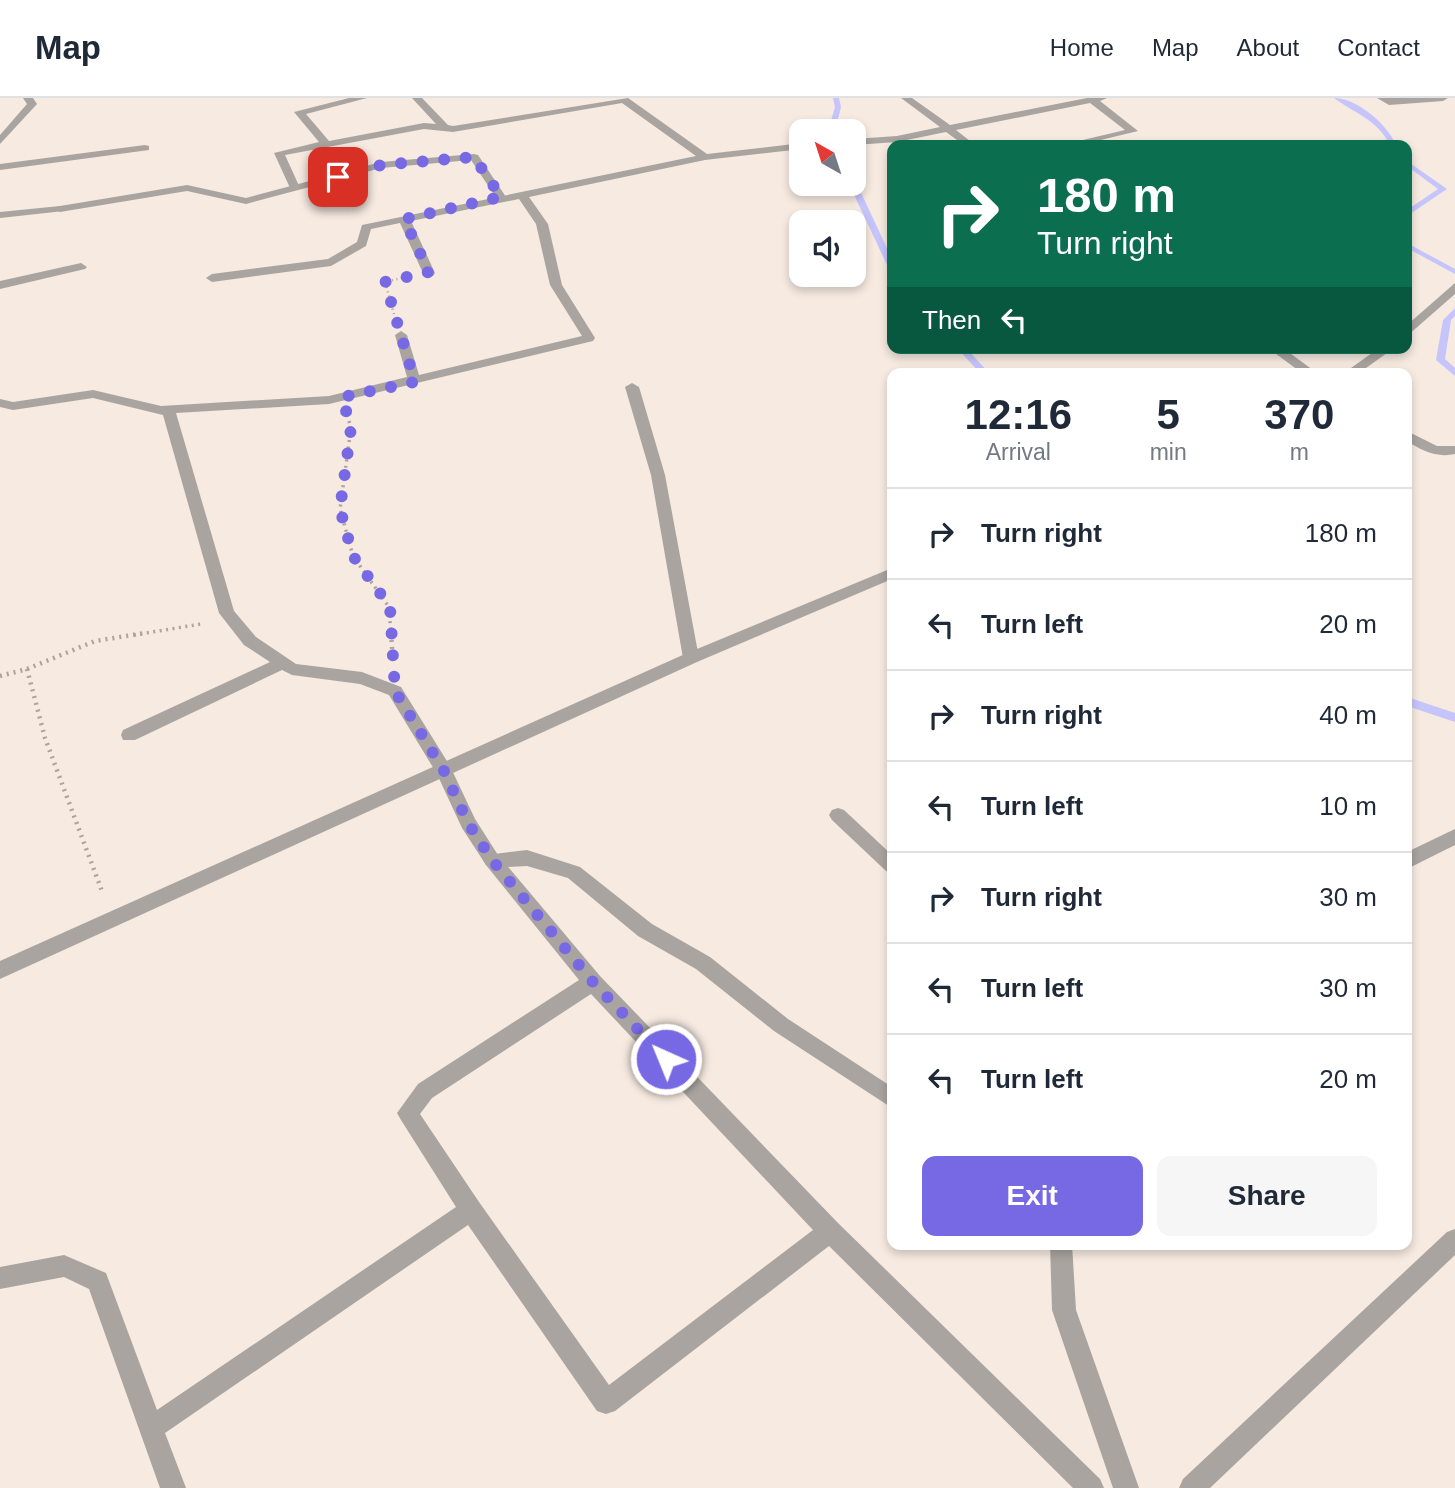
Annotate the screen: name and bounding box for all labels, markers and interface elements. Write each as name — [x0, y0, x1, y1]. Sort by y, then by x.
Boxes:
text: Map — [35, 29, 101, 66]
text: Home — [1050, 34, 1114, 61]
text: Map — [1152, 34, 1199, 61]
text: About — [1237, 34, 1299, 61]
text: Contact — [1337, 34, 1420, 61]
north arrow — [789, 119, 866, 196]
map controls — [789, 119, 866, 287]
pin — [308, 147, 368, 207]
icon: arrive — [319, 158, 357, 196]
icon: right — [922, 168, 1013, 259]
text: 180 m — [1037, 168, 1176, 222]
button: sound — [789, 210, 866, 287]
text: Turn right — [1037, 225, 1173, 261]
icon: left — [995, 301, 1033, 339]
text: Then — [922, 305, 981, 335]
text: 12:16 — [965, 391, 1072, 438]
text: 5 — [1156, 391, 1180, 438]
text: 370 — [1264, 391, 1334, 438]
text: Arrival — [986, 439, 1051, 465]
text: min — [1150, 439, 1187, 465]
text: m — [1290, 439, 1309, 465]
icon: right — [922, 515, 960, 553]
text: Turn right — [981, 518, 1102, 548]
text: 180 m — [1305, 518, 1377, 548]
icon: left — [922, 606, 960, 644]
text: Turn left — [981, 609, 1083, 639]
text: 20 m — [1319, 609, 1377, 639]
icon: right — [922, 697, 960, 735]
text: Turn right — [981, 700, 1102, 730]
text: 40 m — [1319, 700, 1377, 730]
icon: left — [922, 788, 960, 826]
text: Turn left — [981, 791, 1083, 821]
text: 10 m — [1319, 791, 1377, 821]
icon: right — [922, 879, 960, 917]
text: Turn right — [981, 882, 1102, 912]
text: 30 m — [1319, 882, 1377, 912]
icon: left — [922, 970, 960, 1008]
text: Turn left — [981, 973, 1083, 1003]
text: 30 m — [1319, 973, 1377, 1003]
position arrow — [629, 1022, 703, 1096]
icon: left — [922, 1061, 960, 1099]
text: Turn left — [981, 1064, 1083, 1094]
text: 20 m — [1319, 1064, 1377, 1094]
button: Exit — [922, 1156, 1143, 1236]
button: Share — [1157, 1156, 1377, 1236]

